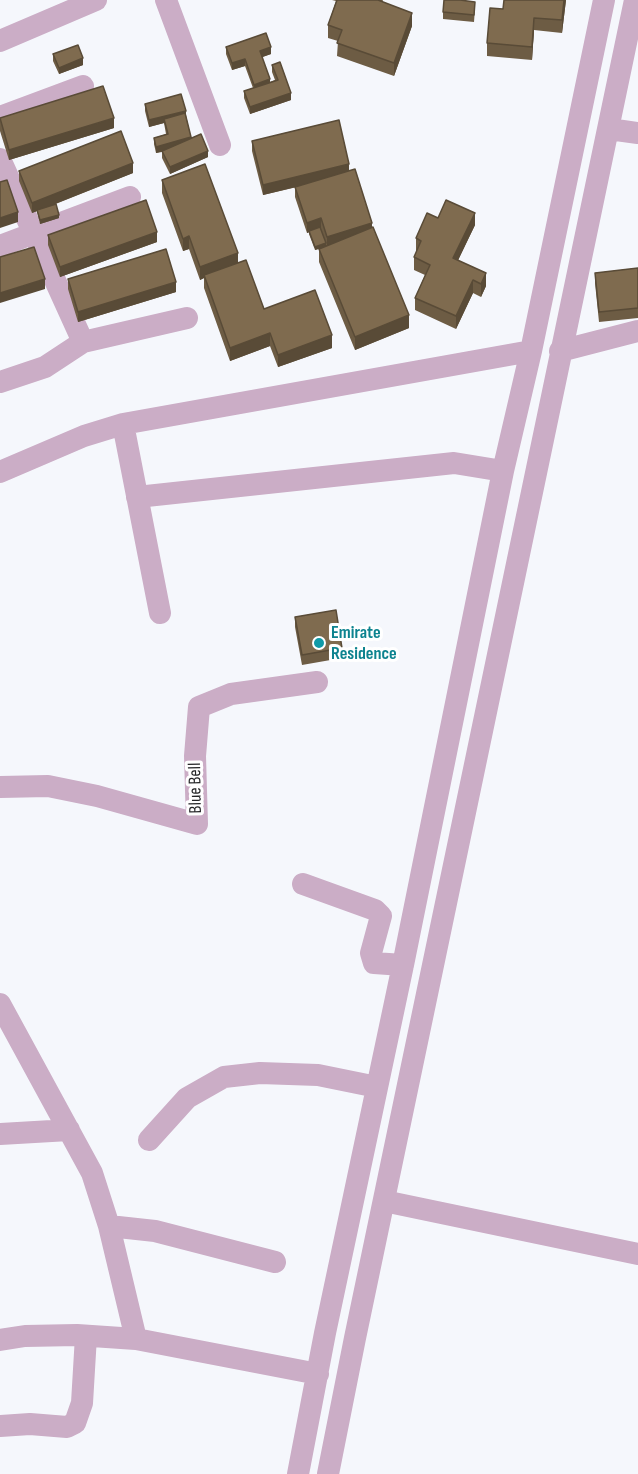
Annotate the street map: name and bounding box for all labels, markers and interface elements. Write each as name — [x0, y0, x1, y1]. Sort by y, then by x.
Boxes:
place label: Emirate Residence — [331, 622, 397, 664]
marker: Emirate Residence — [312, 636, 326, 650]
street label: Blue Bell — [185, 762, 207, 814]

